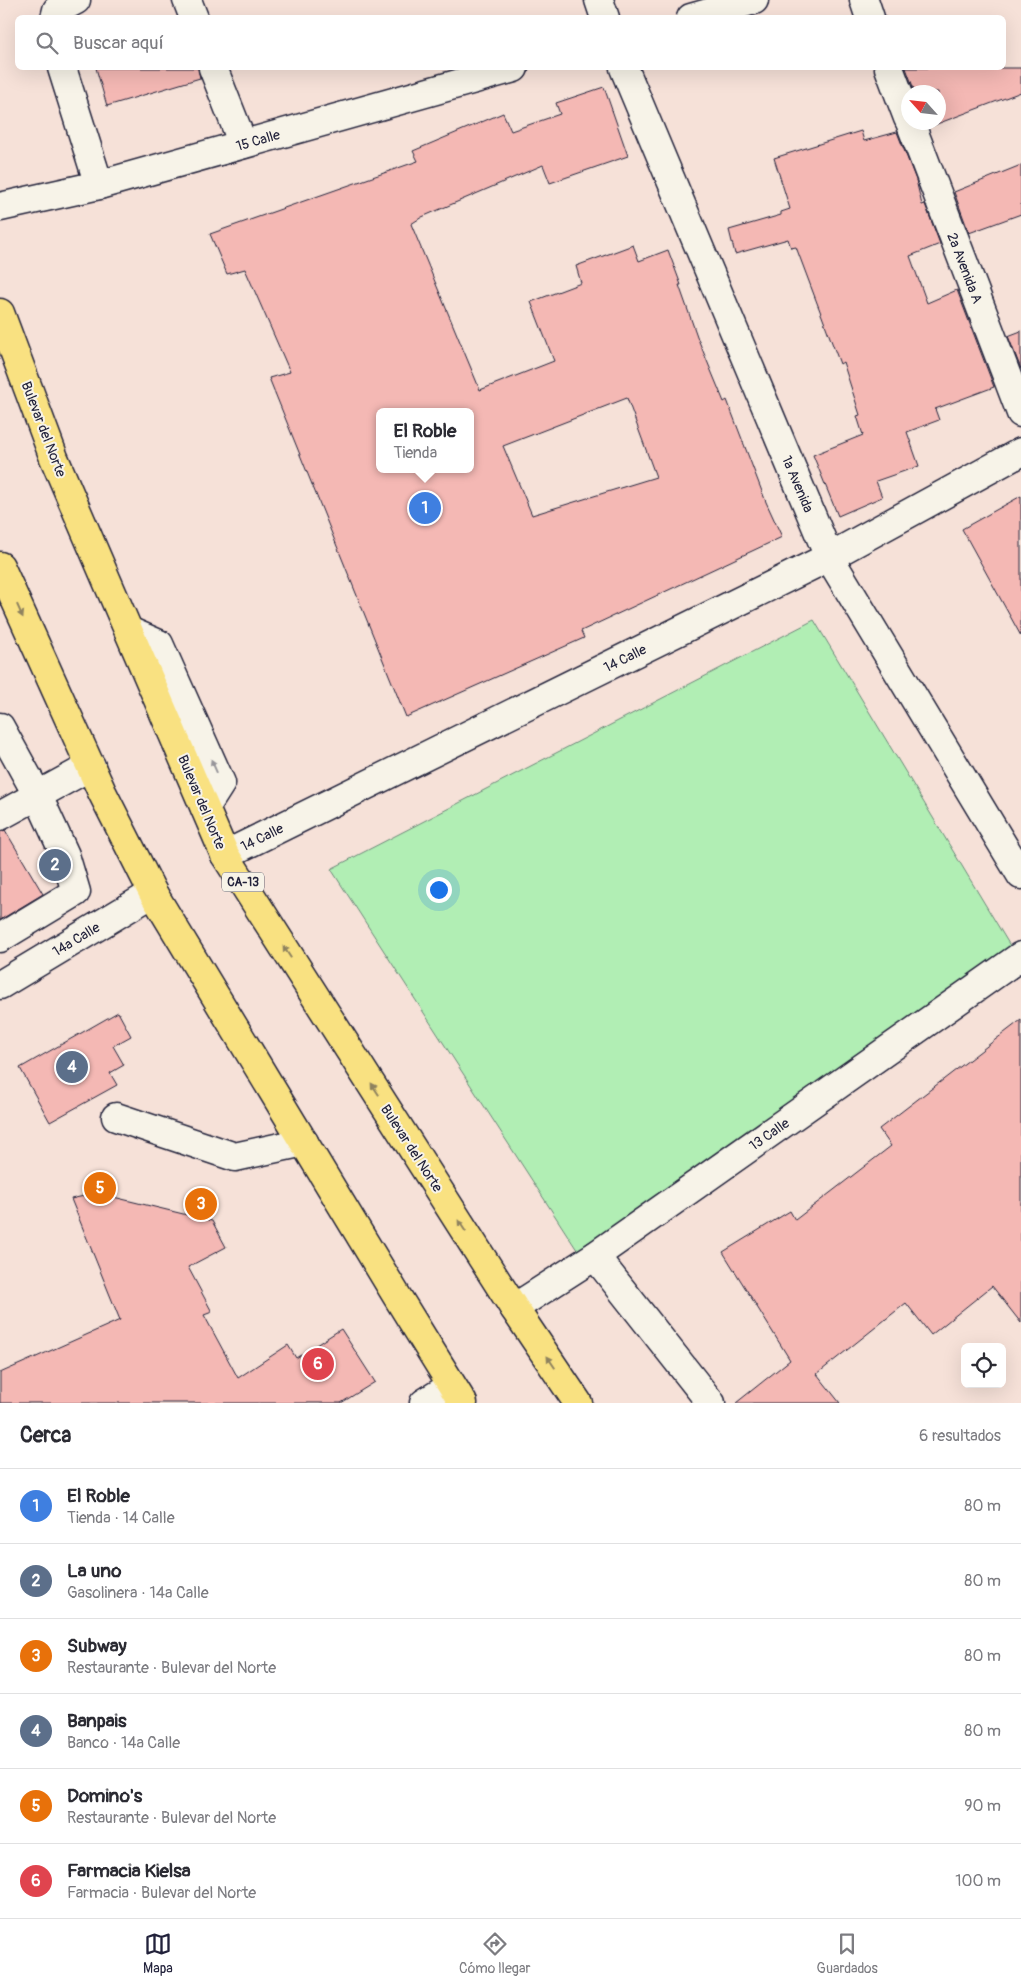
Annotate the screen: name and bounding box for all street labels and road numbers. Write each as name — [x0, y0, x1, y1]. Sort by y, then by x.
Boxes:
street label: 15 Calle — [234, 126, 282, 155]
street label: 2a Avenida A — [943, 230, 986, 306]
street label: Bulevar del Norte — [18, 379, 70, 479]
street label: 1a Avenida — [778, 453, 817, 515]
street label: 14 Calle — [601, 641, 649, 676]
street label: Bulevar del Norte — [174, 752, 229, 852]
street label: 14 Calle — [238, 820, 286, 855]
road number: CA-13 — [222, 872, 264, 892]
street label: 14a Calle — [50, 919, 103, 960]
street label: Bulevar del Norte — [377, 1101, 446, 1195]
street label: 13 Calle — [746, 1114, 793, 1154]

